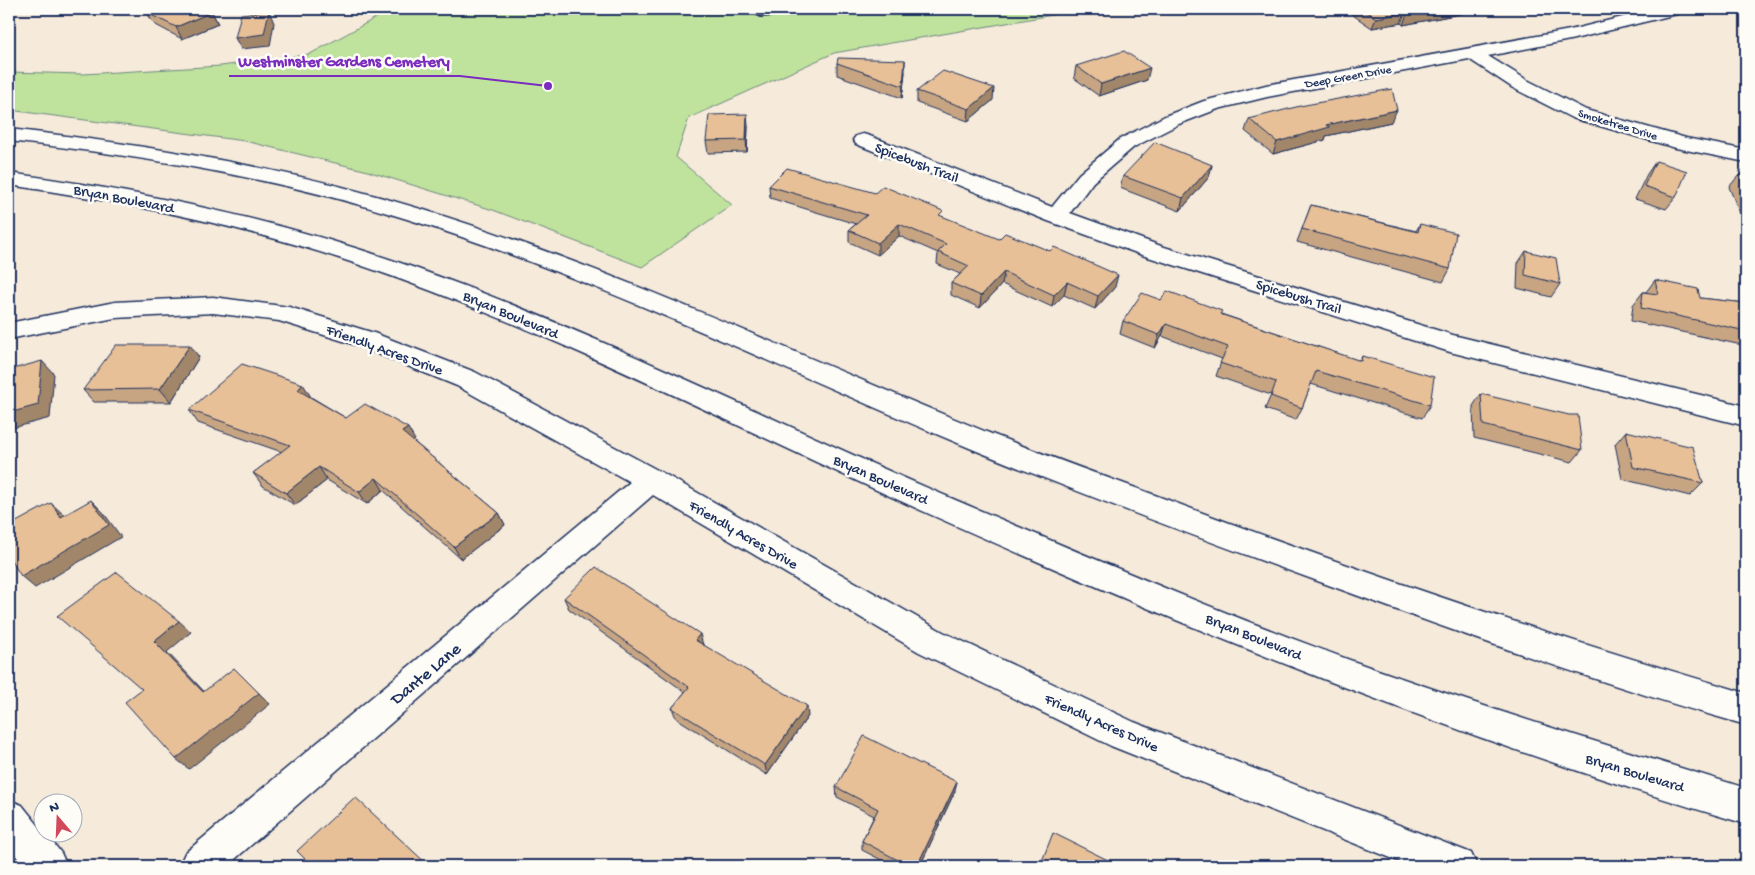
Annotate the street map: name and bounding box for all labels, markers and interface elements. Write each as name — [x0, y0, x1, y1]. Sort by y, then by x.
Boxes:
callout: Westminster Gardens Cemetery — [229, 45, 460, 76]
text: Westminster Gardens Cemetery — [237, 54, 450, 73]
street label: Deep Green Drive — [1303, 63, 1394, 93]
street label: Smoketree Drive — [1576, 107, 1660, 145]
street label: Spicebush Trail — [872, 140, 961, 188]
street label: Bryan Boulevard — [71, 181, 177, 219]
street label: Spicebush Trail — [1253, 276, 1343, 319]
street label: Bryan Boulevard — [459, 287, 562, 345]
street label: Friendly Acres Drive — [323, 321, 445, 380]
street label: Bryan Boulevard — [829, 451, 932, 510]
street label: Friendly Acres Drive — [684, 497, 801, 574]
street label: Bryan Boulevard — [1202, 610, 1305, 666]
street label: Dante Lane — [386, 639, 467, 711]
street label: Friendly Acres Drive — [1040, 690, 1161, 757]
street label: Bryan Boulevard — [1582, 750, 1687, 798]
north arrow — [32, 792, 82, 842]
text: N — [47, 799, 62, 818]

